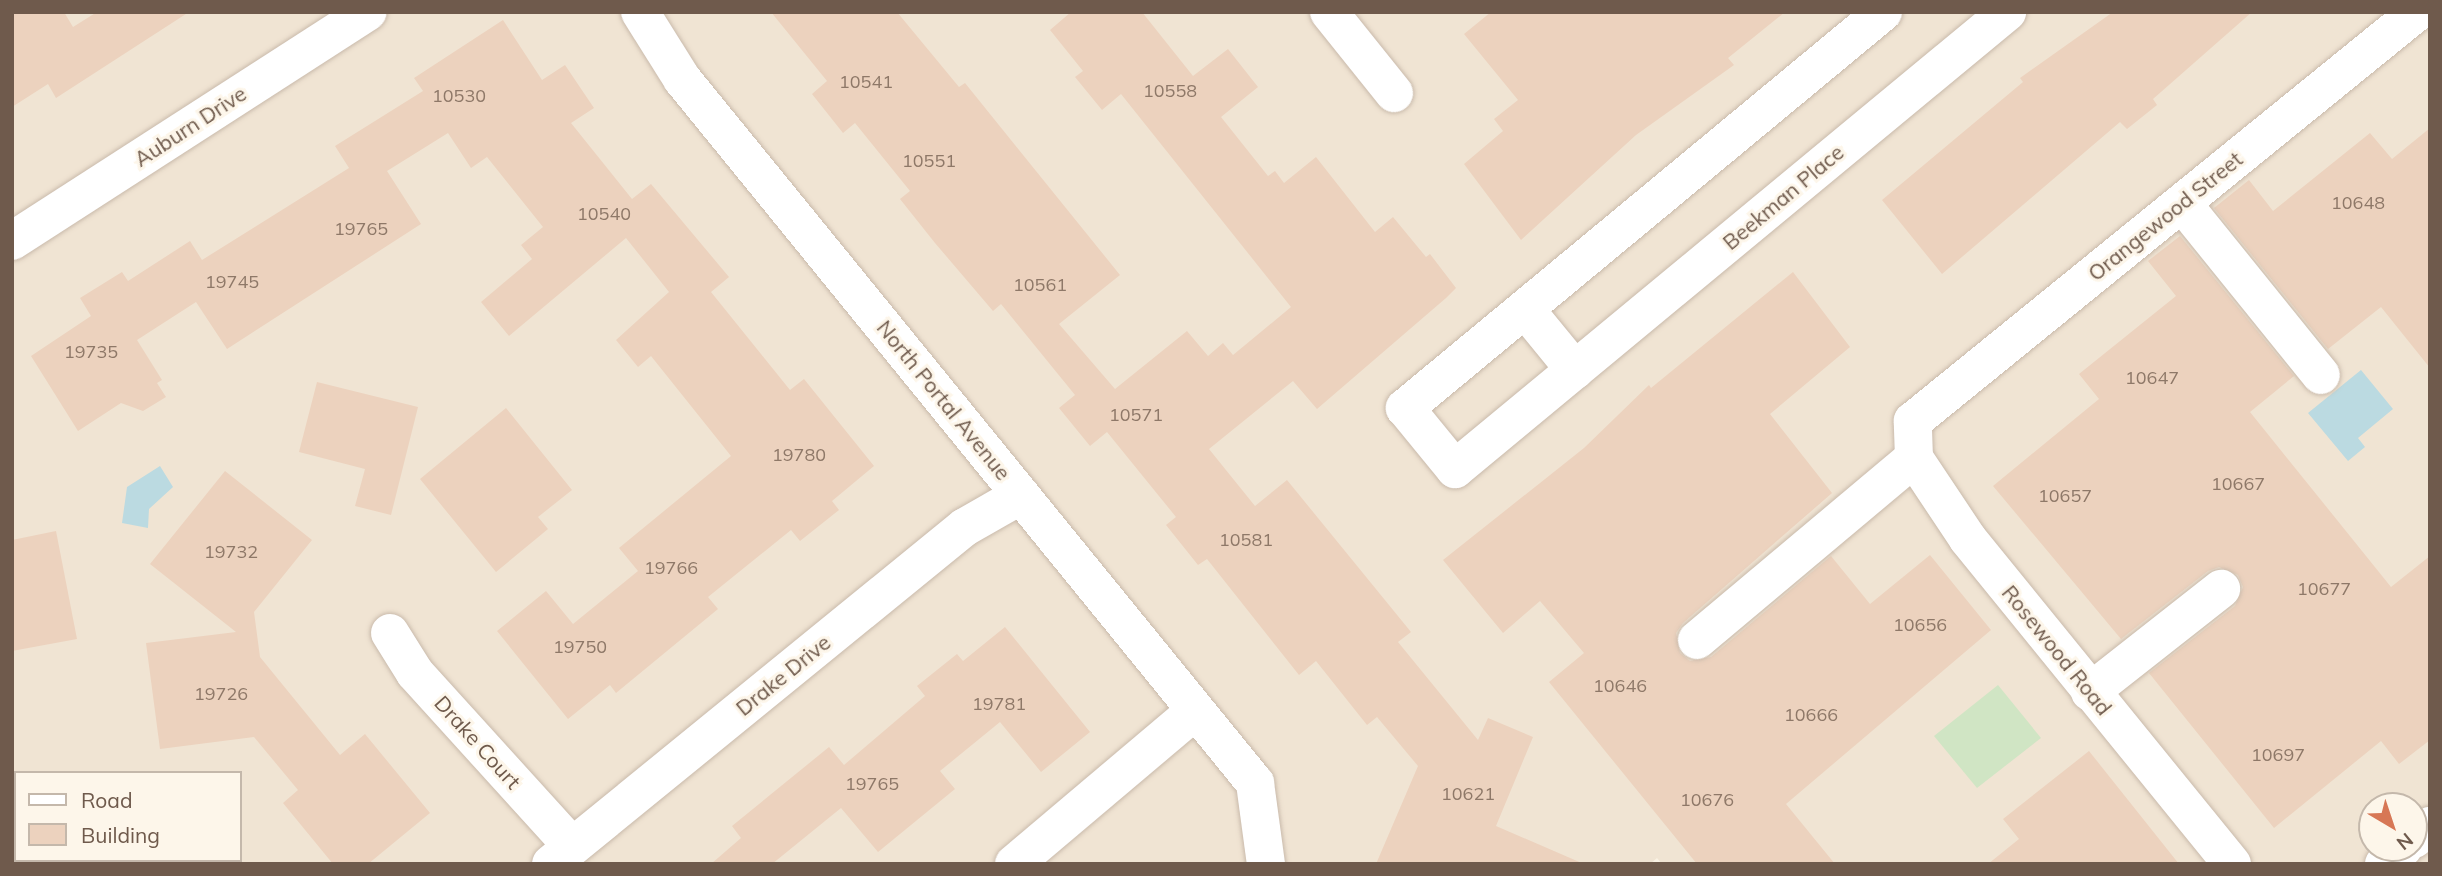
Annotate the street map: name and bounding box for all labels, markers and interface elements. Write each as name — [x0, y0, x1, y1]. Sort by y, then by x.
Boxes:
house number: 10541 — [839, 71, 893, 93]
street label: Auburn Drive — [129, 80, 251, 172]
house number: 10558 — [1143, 80, 1197, 102]
house number: 10530 — [432, 85, 486, 107]
street label: Beekman Place — [1718, 139, 1848, 255]
street label: Orangewood Street — [2083, 146, 2247, 286]
house number: 10551 — [902, 150, 956, 172]
house number: 10648 — [2331, 192, 2385, 214]
house number: 10540 — [577, 203, 631, 225]
house number: 19765 — [334, 218, 388, 240]
house number: 19745 — [205, 271, 259, 293]
house number: 10561 — [1013, 274, 1067, 296]
street label: North Portal Avenue — [872, 315, 1016, 485]
house number: 19735 — [64, 341, 118, 363]
house number: 10647 — [2125, 367, 2179, 389]
house number: 10571 — [1109, 404, 1163, 426]
house number: 19780 — [772, 444, 826, 466]
house number: 10667 — [2211, 473, 2265, 495]
house number: 10657 — [2038, 485, 2092, 507]
house number: 10581 — [1219, 529, 1273, 551]
house number: 19732 — [204, 541, 258, 563]
house number: 19766 — [644, 557, 698, 579]
house number: 10677 — [2297, 578, 2351, 600]
street label: Rosewood Road — [1997, 580, 2117, 720]
house number: 10656 — [1893, 614, 1947, 636]
street label: Drake Drive — [731, 629, 835, 721]
house number: 19750 — [553, 636, 607, 658]
house number: 10646 — [1593, 675, 1647, 697]
house number: 19726 — [194, 683, 248, 705]
street label: Drake Court — [430, 690, 526, 794]
house number: 19781 — [972, 693, 1026, 715]
house number: 10666 — [1784, 704, 1838, 726]
house number: 10697 — [2251, 744, 2305, 766]
legend — [14, 771, 242, 862]
house number: 19765 — [845, 773, 899, 795]
house number: 10621 — [1441, 783, 1495, 805]
text: Road — [81, 787, 132, 813]
house number: 10676 — [1680, 789, 1734, 811]
north arrow — [2358, 792, 2428, 862]
text: Building — [81, 822, 160, 848]
text: N — [2392, 828, 2418, 856]

